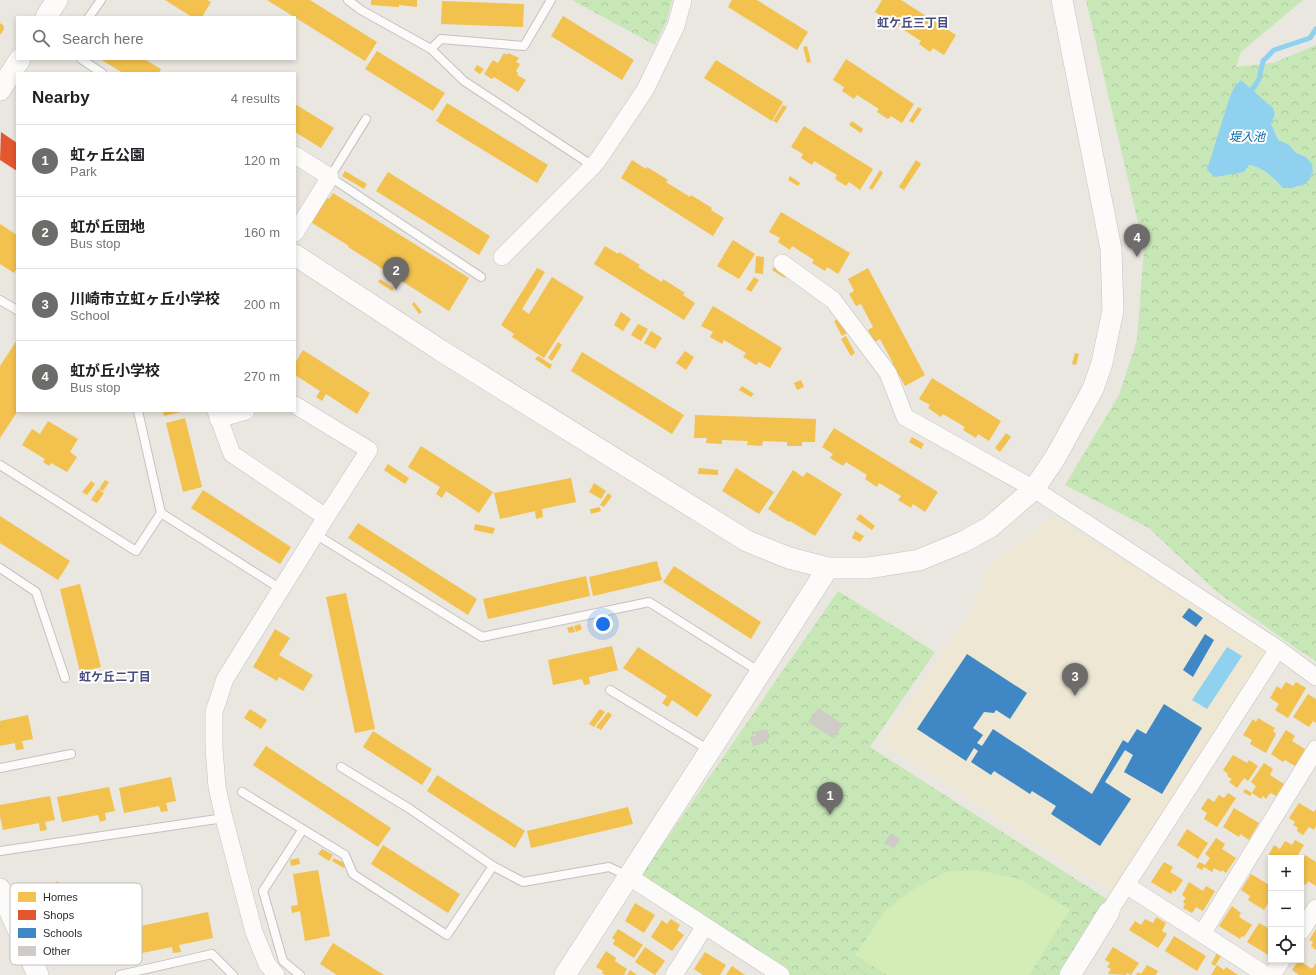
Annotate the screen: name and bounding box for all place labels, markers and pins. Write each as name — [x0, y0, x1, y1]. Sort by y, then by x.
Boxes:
pin: 4 — [1124, 224, 1150, 257]
pin: 2 — [383, 257, 409, 290]
pin: 3 — [1062, 663, 1088, 696]
pin: 1 — [817, 782, 843, 815]

